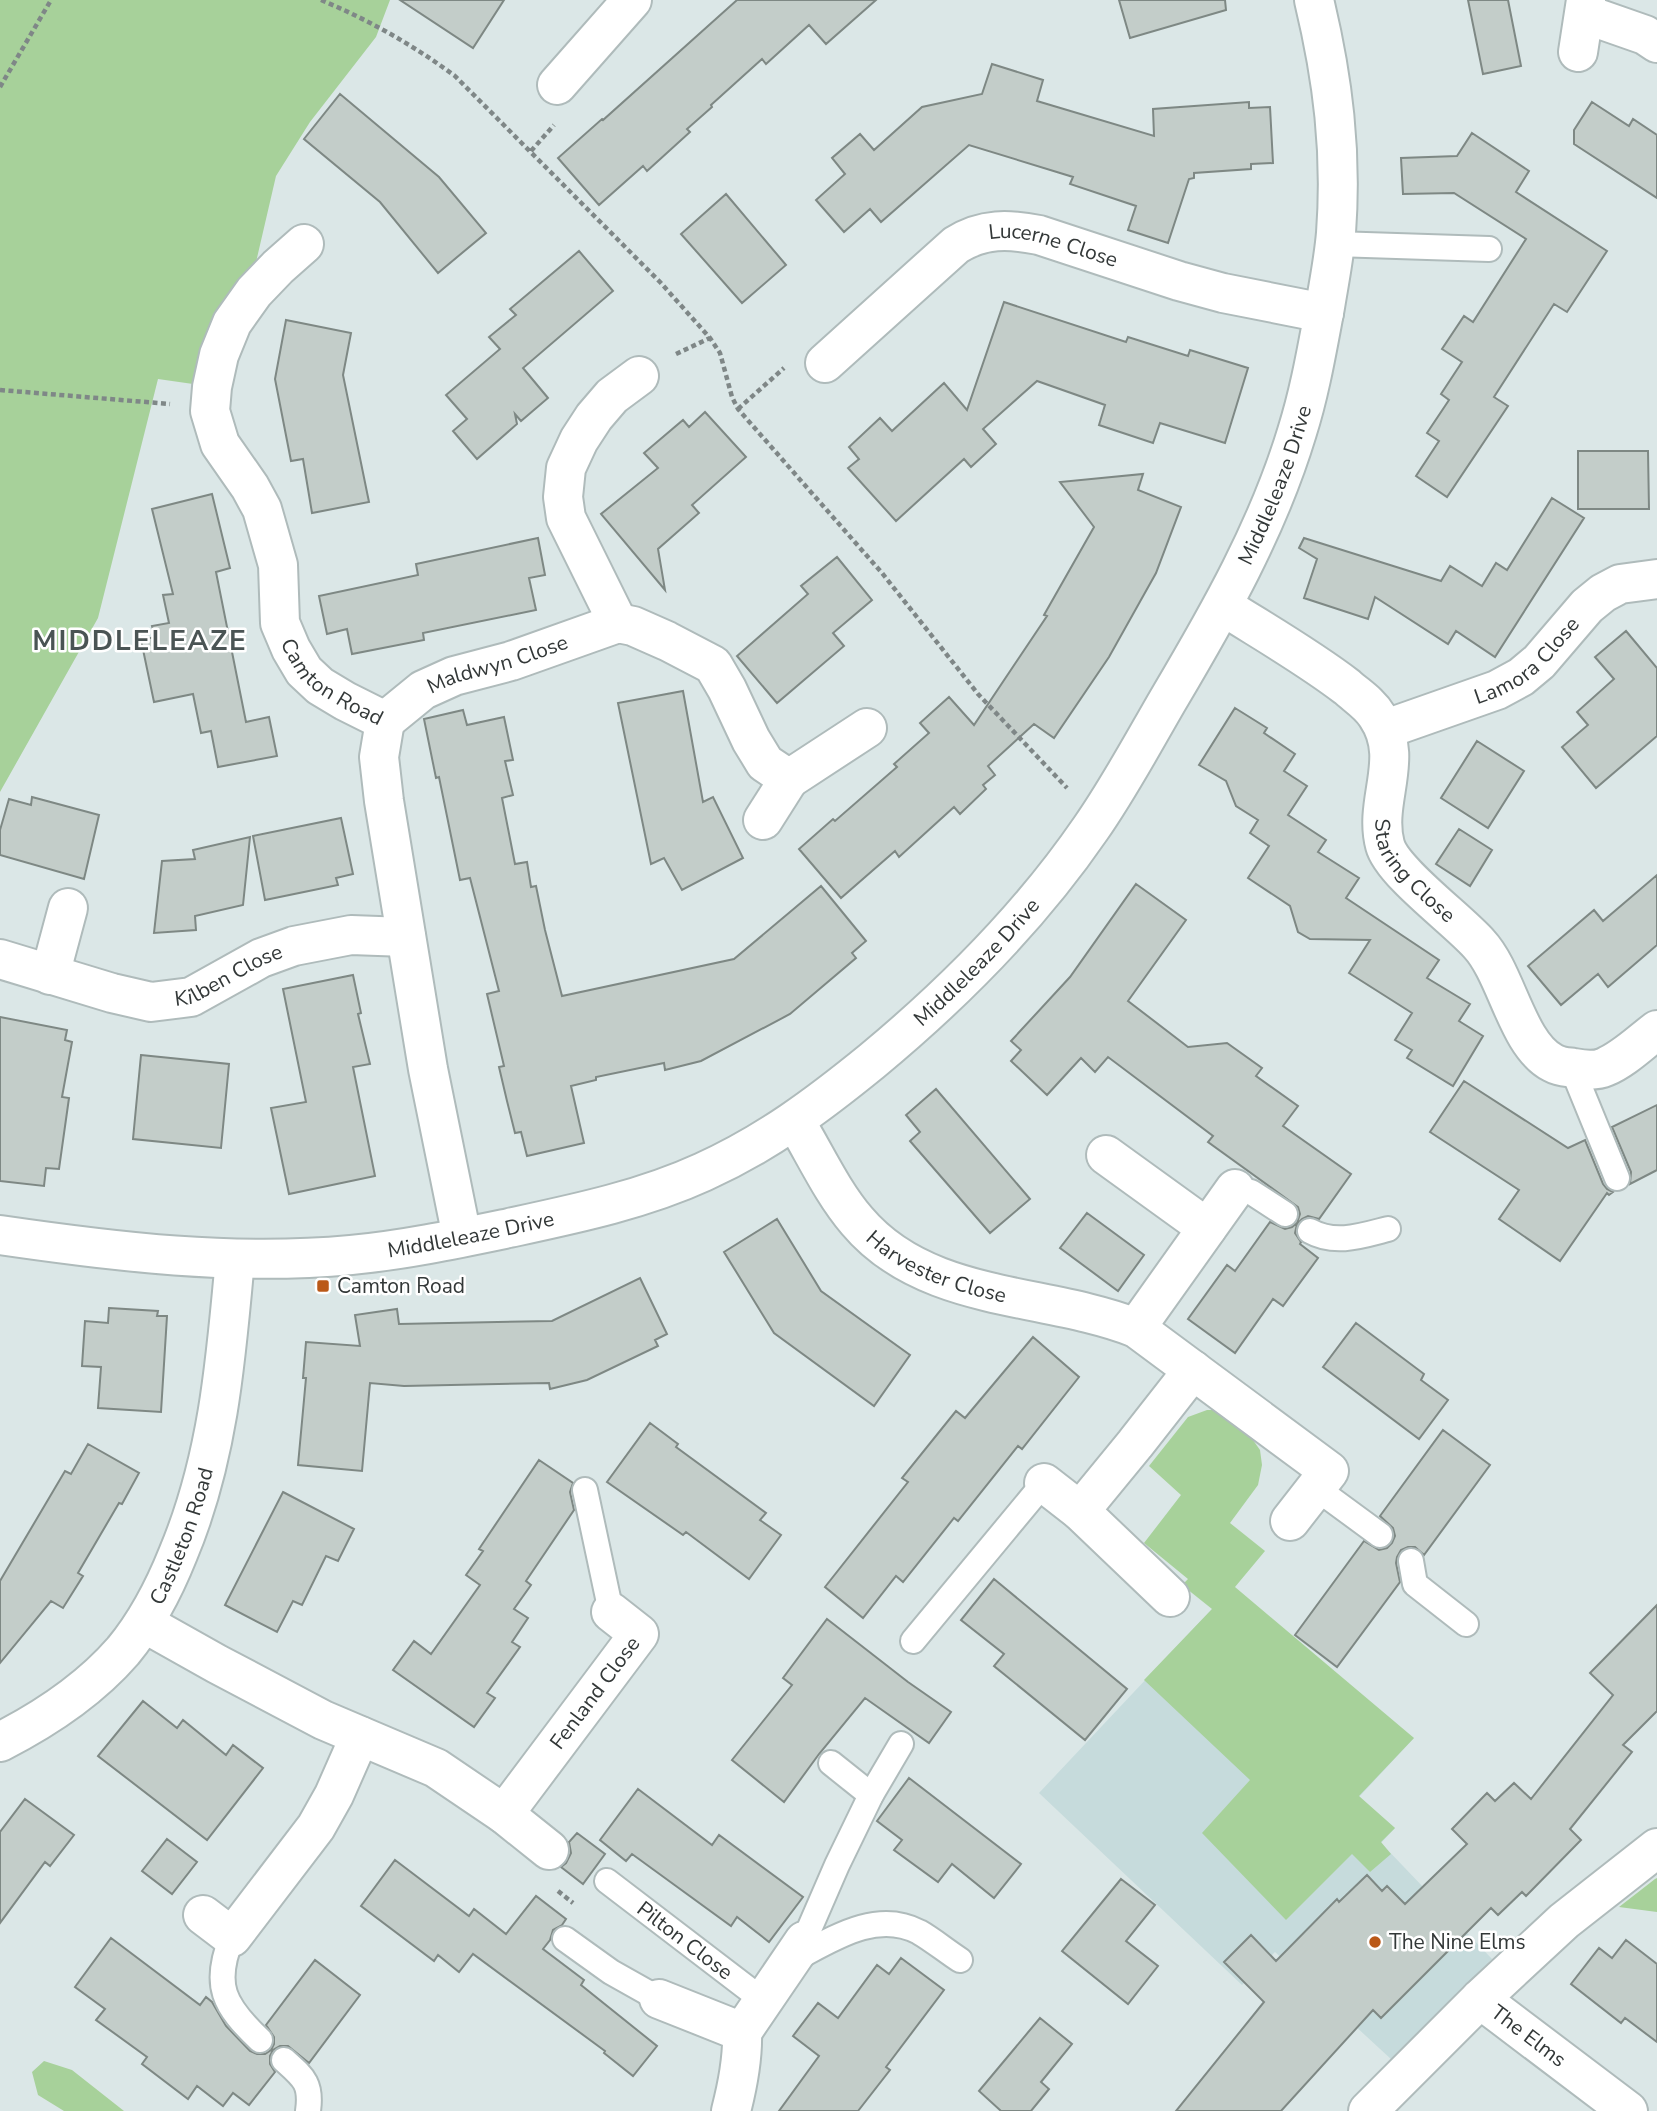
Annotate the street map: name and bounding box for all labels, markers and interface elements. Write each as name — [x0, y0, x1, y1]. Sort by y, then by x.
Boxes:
street label: Lucerne Close — [987, 217, 1122, 274]
street label: Middleleaze Drive — [1231, 402, 1318, 570]
street label: Lamora Close — [1470, 611, 1586, 711]
district label: MIDDLELEAZE — [32, 622, 248, 660]
street label: Maldwyn Close — [422, 628, 572, 700]
street label: Camton Road — [274, 634, 388, 732]
street label: Staring Close — [1368, 818, 1461, 929]
street label: Middleleaze Drive — [908, 892, 1046, 1033]
street label: Kilben Close — [173, 937, 286, 1013]
street label: Middleleaze Drive — [386, 1205, 557, 1265]
street label: Harvester Close — [860, 1224, 1009, 1309]
place label: Camton Road — [337, 1272, 465, 1300]
marker: Camton Road — [315, 1278, 331, 1294]
street label: Castleton Road — [143, 1465, 220, 1610]
street label: Fenland Close — [543, 1631, 646, 1755]
street label: Pilton Close — [631, 1895, 739, 1986]
place label: The Nine Elms — [1389, 1928, 1526, 1956]
marker: The Nine Elms — [1367, 1934, 1383, 1950]
street label: The Elms — [1485, 1998, 1572, 2073]

